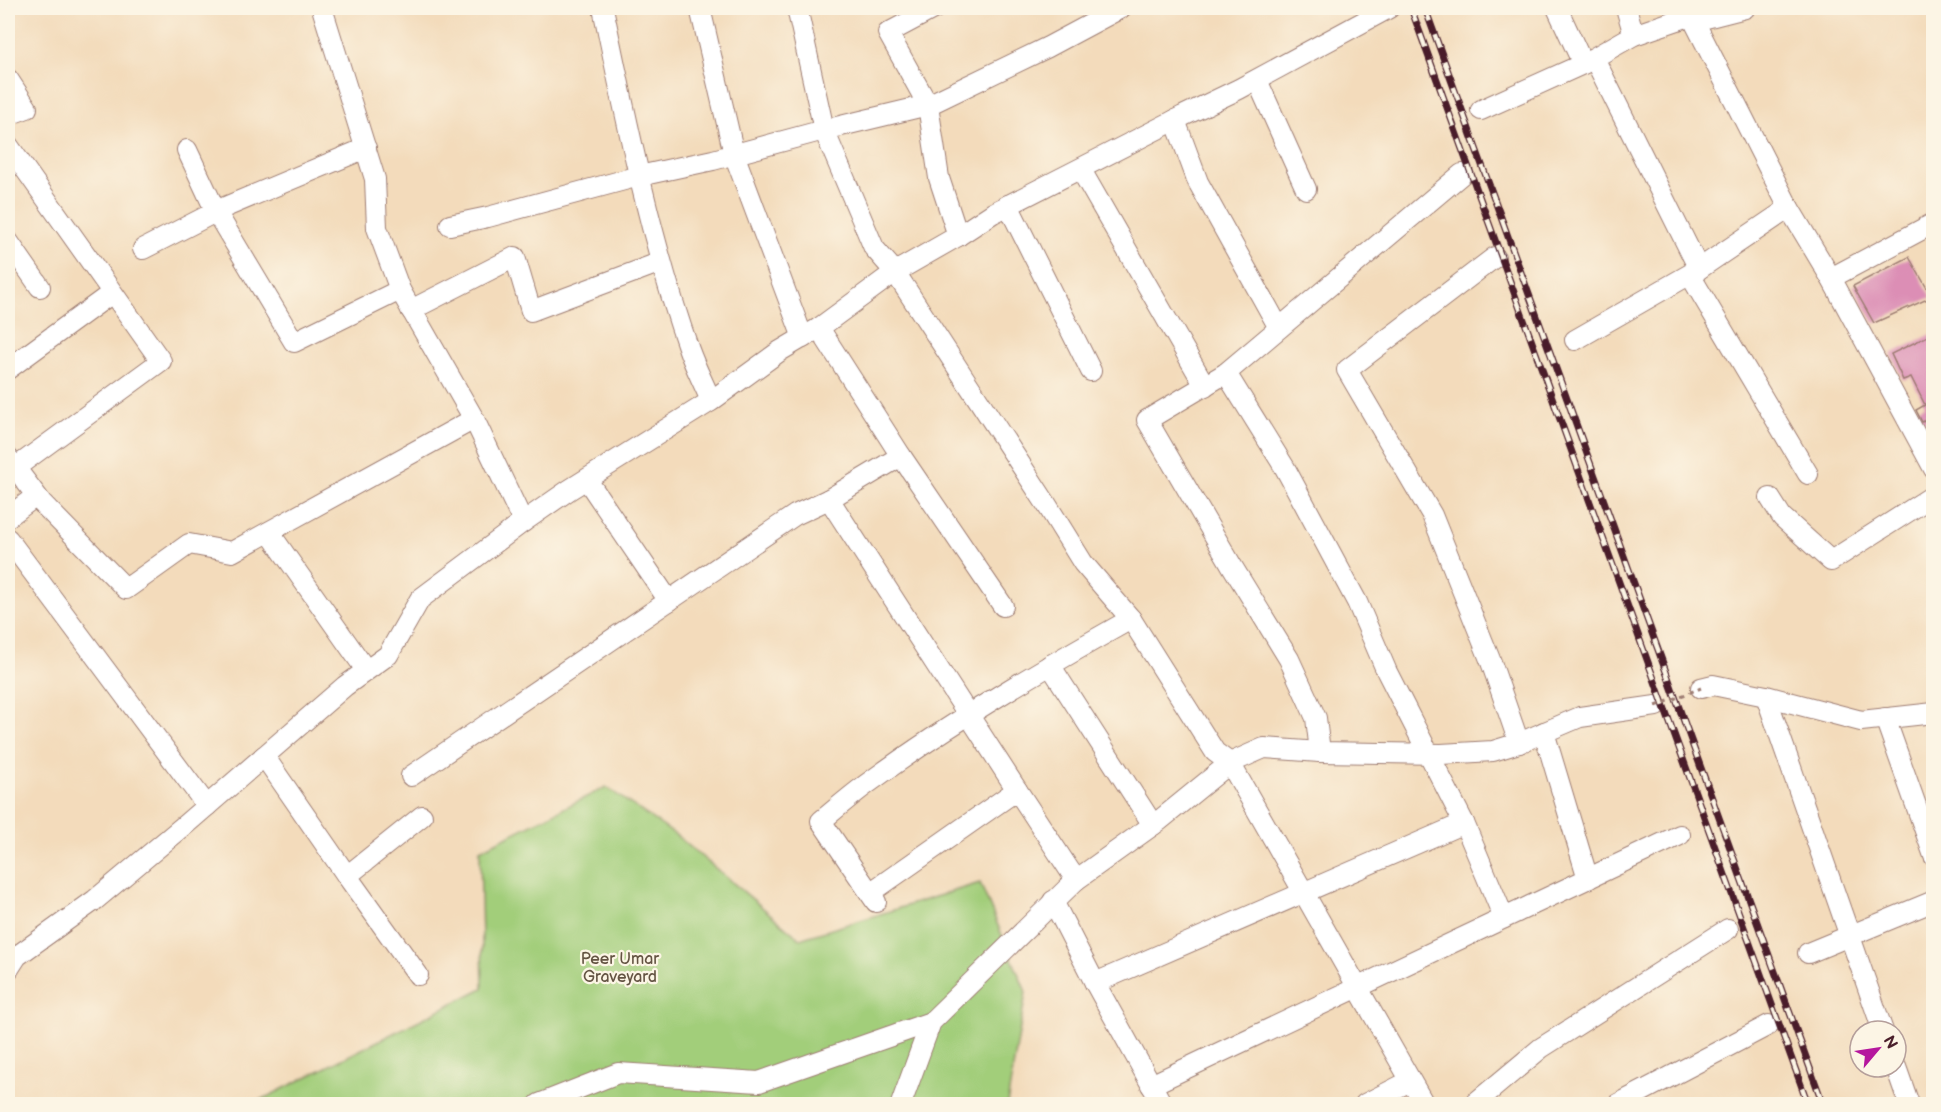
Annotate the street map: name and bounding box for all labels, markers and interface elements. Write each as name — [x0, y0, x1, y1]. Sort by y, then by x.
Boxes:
park label: Peer Umar Graveyard — [581, 950, 659, 987]
north arrow — [1848, 1019, 1908, 1079]
text: N — [1879, 1033, 1901, 1052]

